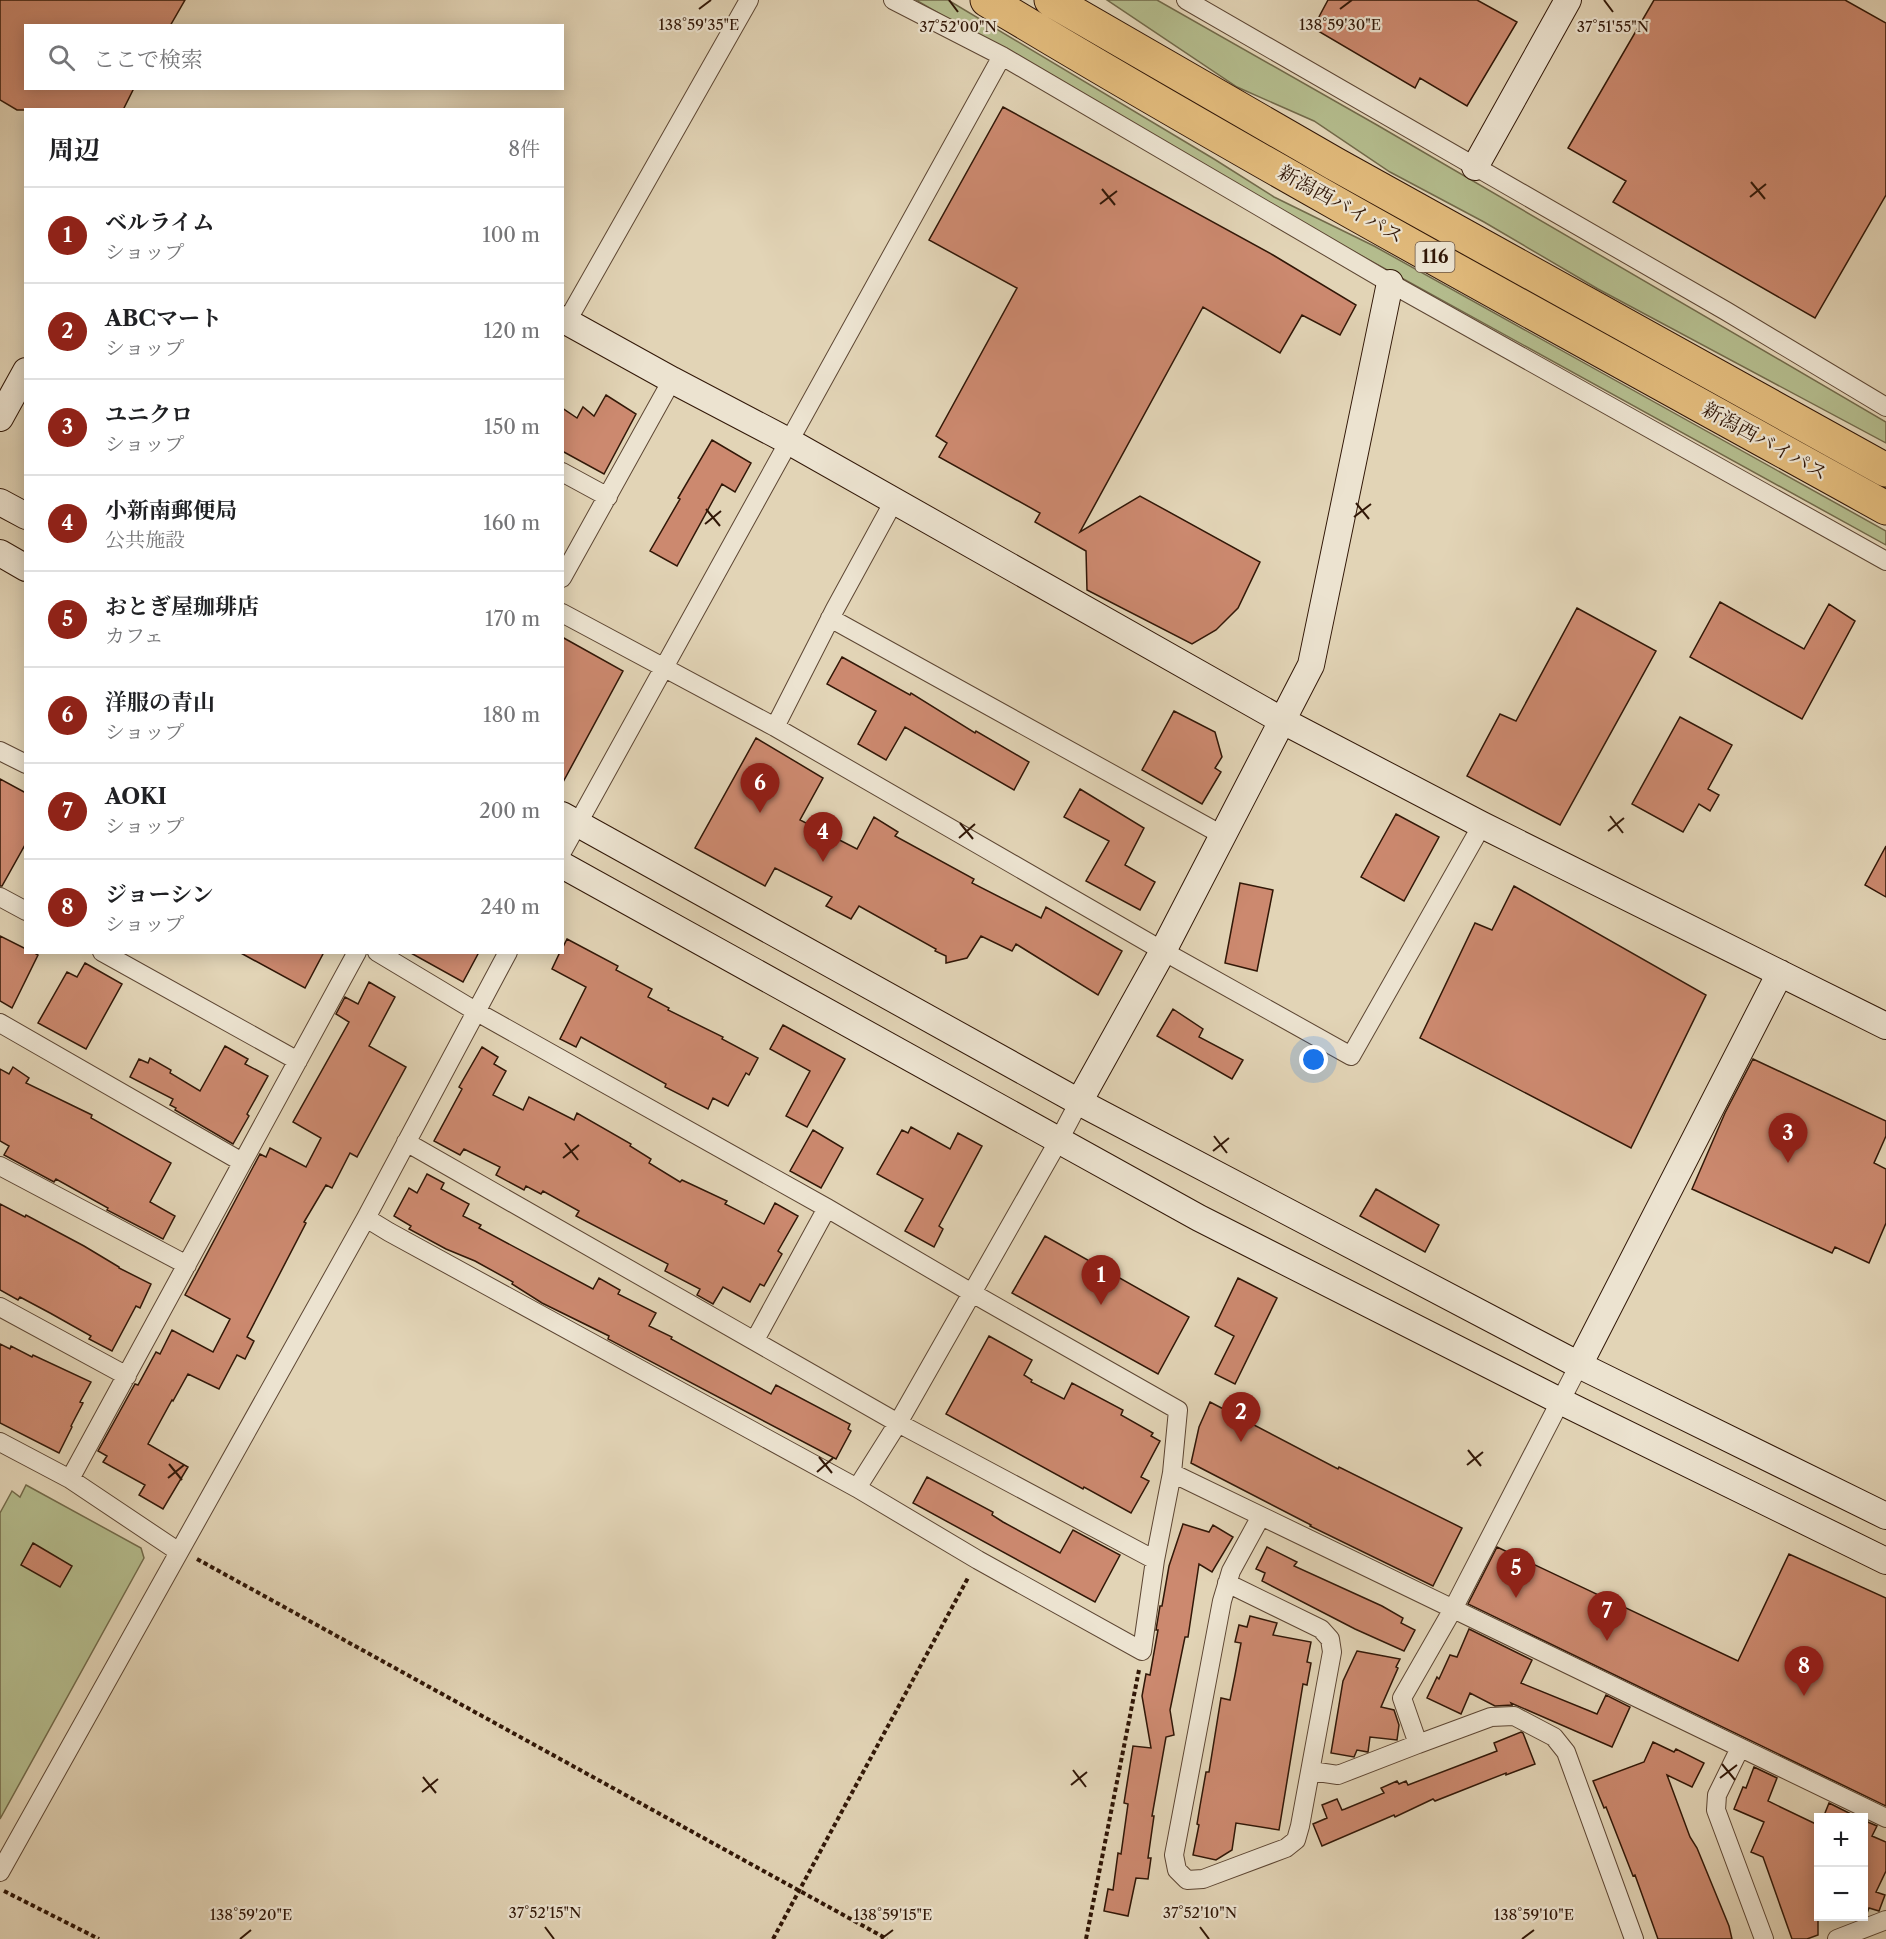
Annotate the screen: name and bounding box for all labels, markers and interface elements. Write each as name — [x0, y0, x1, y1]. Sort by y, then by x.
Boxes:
text: 138°59'35"E — [659, 15, 739, 34]
text: 138°59'30"E — [1299, 15, 1381, 34]
text: 37°52'00"N — [919, 17, 997, 36]
text: 37°51'55"N — [1577, 17, 1649, 36]
search box — [24, 24, 564, 90]
icon: search — [45, 41, 78, 74]
text: ここで検索 — [93, 46, 203, 73]
text: 周辺 — [48, 134, 100, 166]
text: 8件 — [508, 137, 540, 161]
street label: 新潟西バイパス — [1274, 160, 1408, 248]
text: ベルライム — [105, 209, 214, 236]
text: 1 — [63, 223, 72, 247]
text: 100 m — [482, 223, 540, 247]
text: ショップ — [105, 240, 185, 264]
road number: 116 — [1416, 242, 1454, 272]
text: ABCマート — [105, 305, 222, 332]
text: 2 — [62, 319, 73, 343]
text: 120 m — [483, 319, 540, 343]
text: ショップ — [105, 336, 185, 360]
street label: 新潟西バイパス — [1698, 397, 1832, 485]
text: ユニクロ — [105, 401, 193, 428]
text: 3 — [62, 415, 73, 439]
text: 150 m — [484, 415, 540, 439]
text: ショップ — [105, 432, 185, 456]
text: 小新南郵便局 — [105, 497, 237, 524]
text: 4 — [62, 511, 73, 535]
text: 160 m — [483, 511, 540, 535]
text: 公共施設 — [105, 528, 185, 552]
text: おとぎ屋珈琲店 — [105, 593, 259, 620]
text: 5 — [62, 607, 73, 631]
text: 170 m — [485, 607, 540, 631]
text: カフェ — [105, 624, 164, 648]
text: 洋服の青山 — [105, 689, 215, 716]
text: 6 — [62, 703, 73, 727]
text: 180 m — [483, 703, 540, 727]
text: ショップ — [105, 720, 185, 744]
pin: 6 — [740, 764, 780, 813]
text: AOKI — [105, 783, 167, 810]
text: 7 — [62, 799, 73, 823]
text: 200 m — [479, 799, 540, 823]
pin: 4 — [804, 812, 842, 862]
text: ショップ — [105, 814, 185, 838]
text: ジョーシン — [105, 881, 214, 908]
text: 8 — [61, 895, 74, 919]
text: 240 m — [480, 895, 540, 919]
text: ショップ — [105, 912, 185, 936]
your location — [1299, 1045, 1328, 1074]
pin: 3 — [1768, 1114, 1808, 1163]
pin: 1 — [1082, 1256, 1120, 1305]
pin: 2 — [1222, 1392, 1260, 1442]
pin: 5 — [1496, 1548, 1536, 1598]
pin: 7 — [1588, 1592, 1626, 1641]
pin: 8 — [1784, 1646, 1824, 1696]
map controls — [1814, 1813, 1868, 1921]
button: + — [1814, 1813, 1868, 1867]
button: − — [1814, 1867, 1868, 1921]
text: 37°52'15"N — [509, 1903, 582, 1922]
text: 37°52'10"N — [1163, 1903, 1237, 1922]
text: 138°59'20"E — [210, 1905, 292, 1924]
text: 138°59'15"E — [854, 1905, 932, 1924]
text: 138°59'10"E — [1494, 1905, 1574, 1924]

